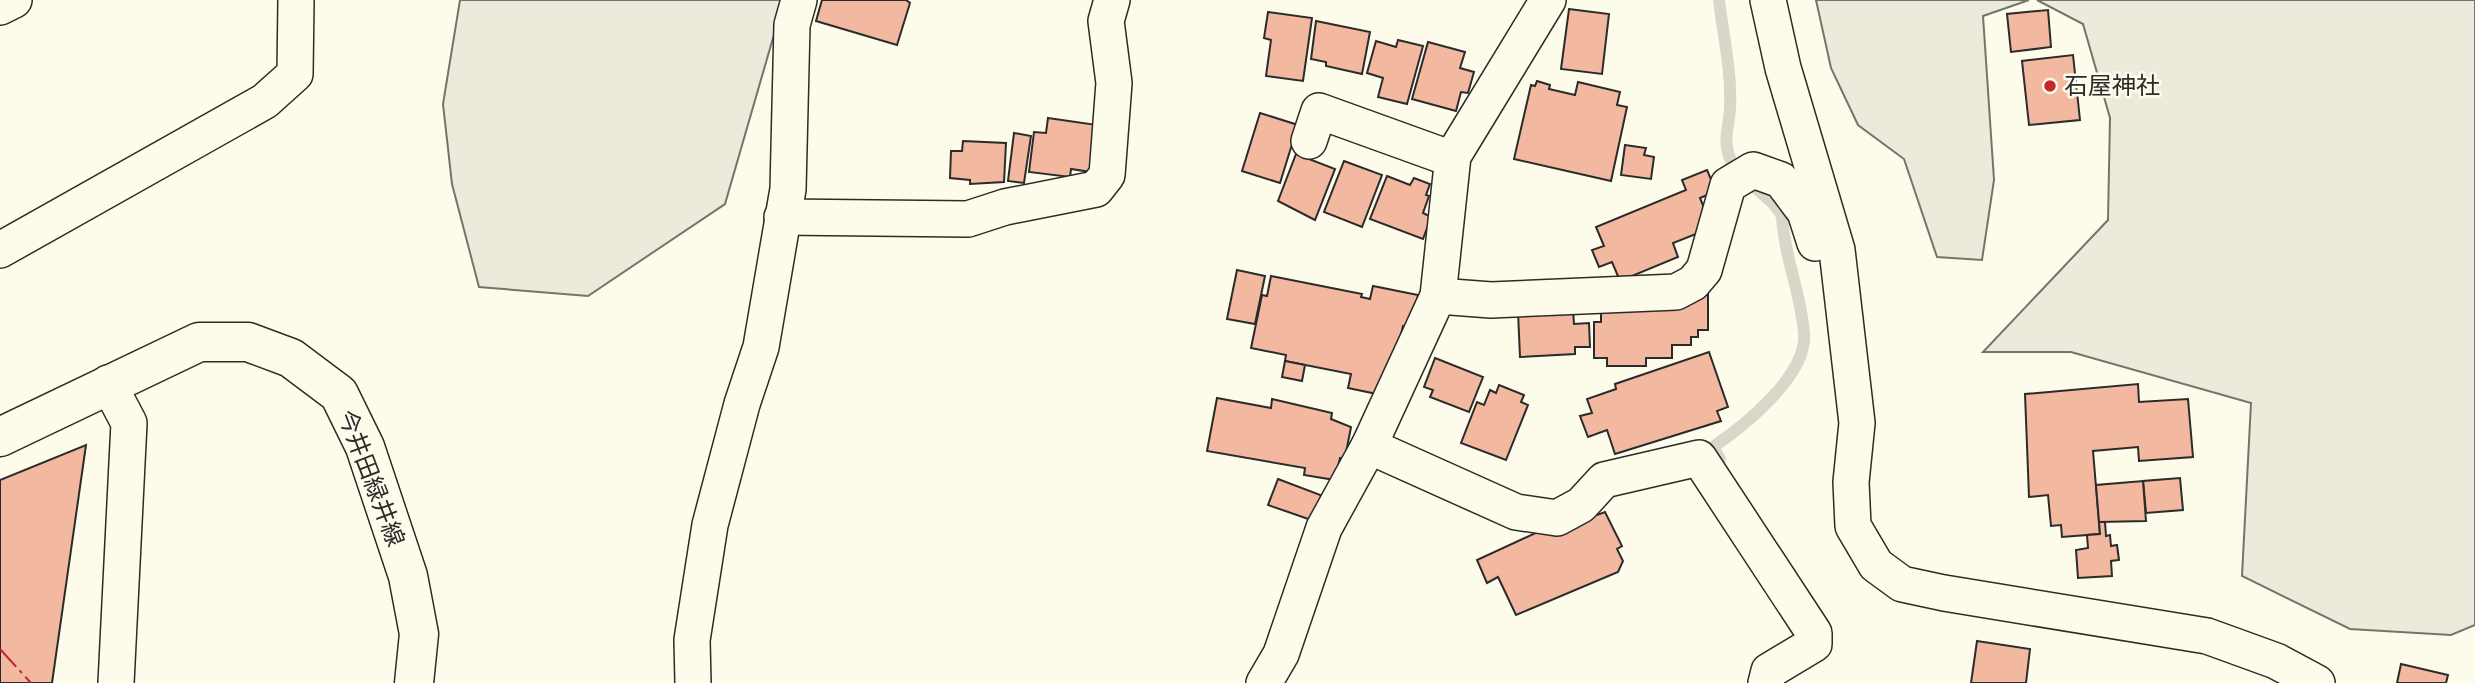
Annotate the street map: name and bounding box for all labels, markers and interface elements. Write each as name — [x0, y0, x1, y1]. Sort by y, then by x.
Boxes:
place label: 石屋神社 — [2064, 70, 2160, 99]
marker: 石屋神社 — [2042, 78, 2058, 94]
street label: 今井田緑井線 — [333, 405, 412, 550]

